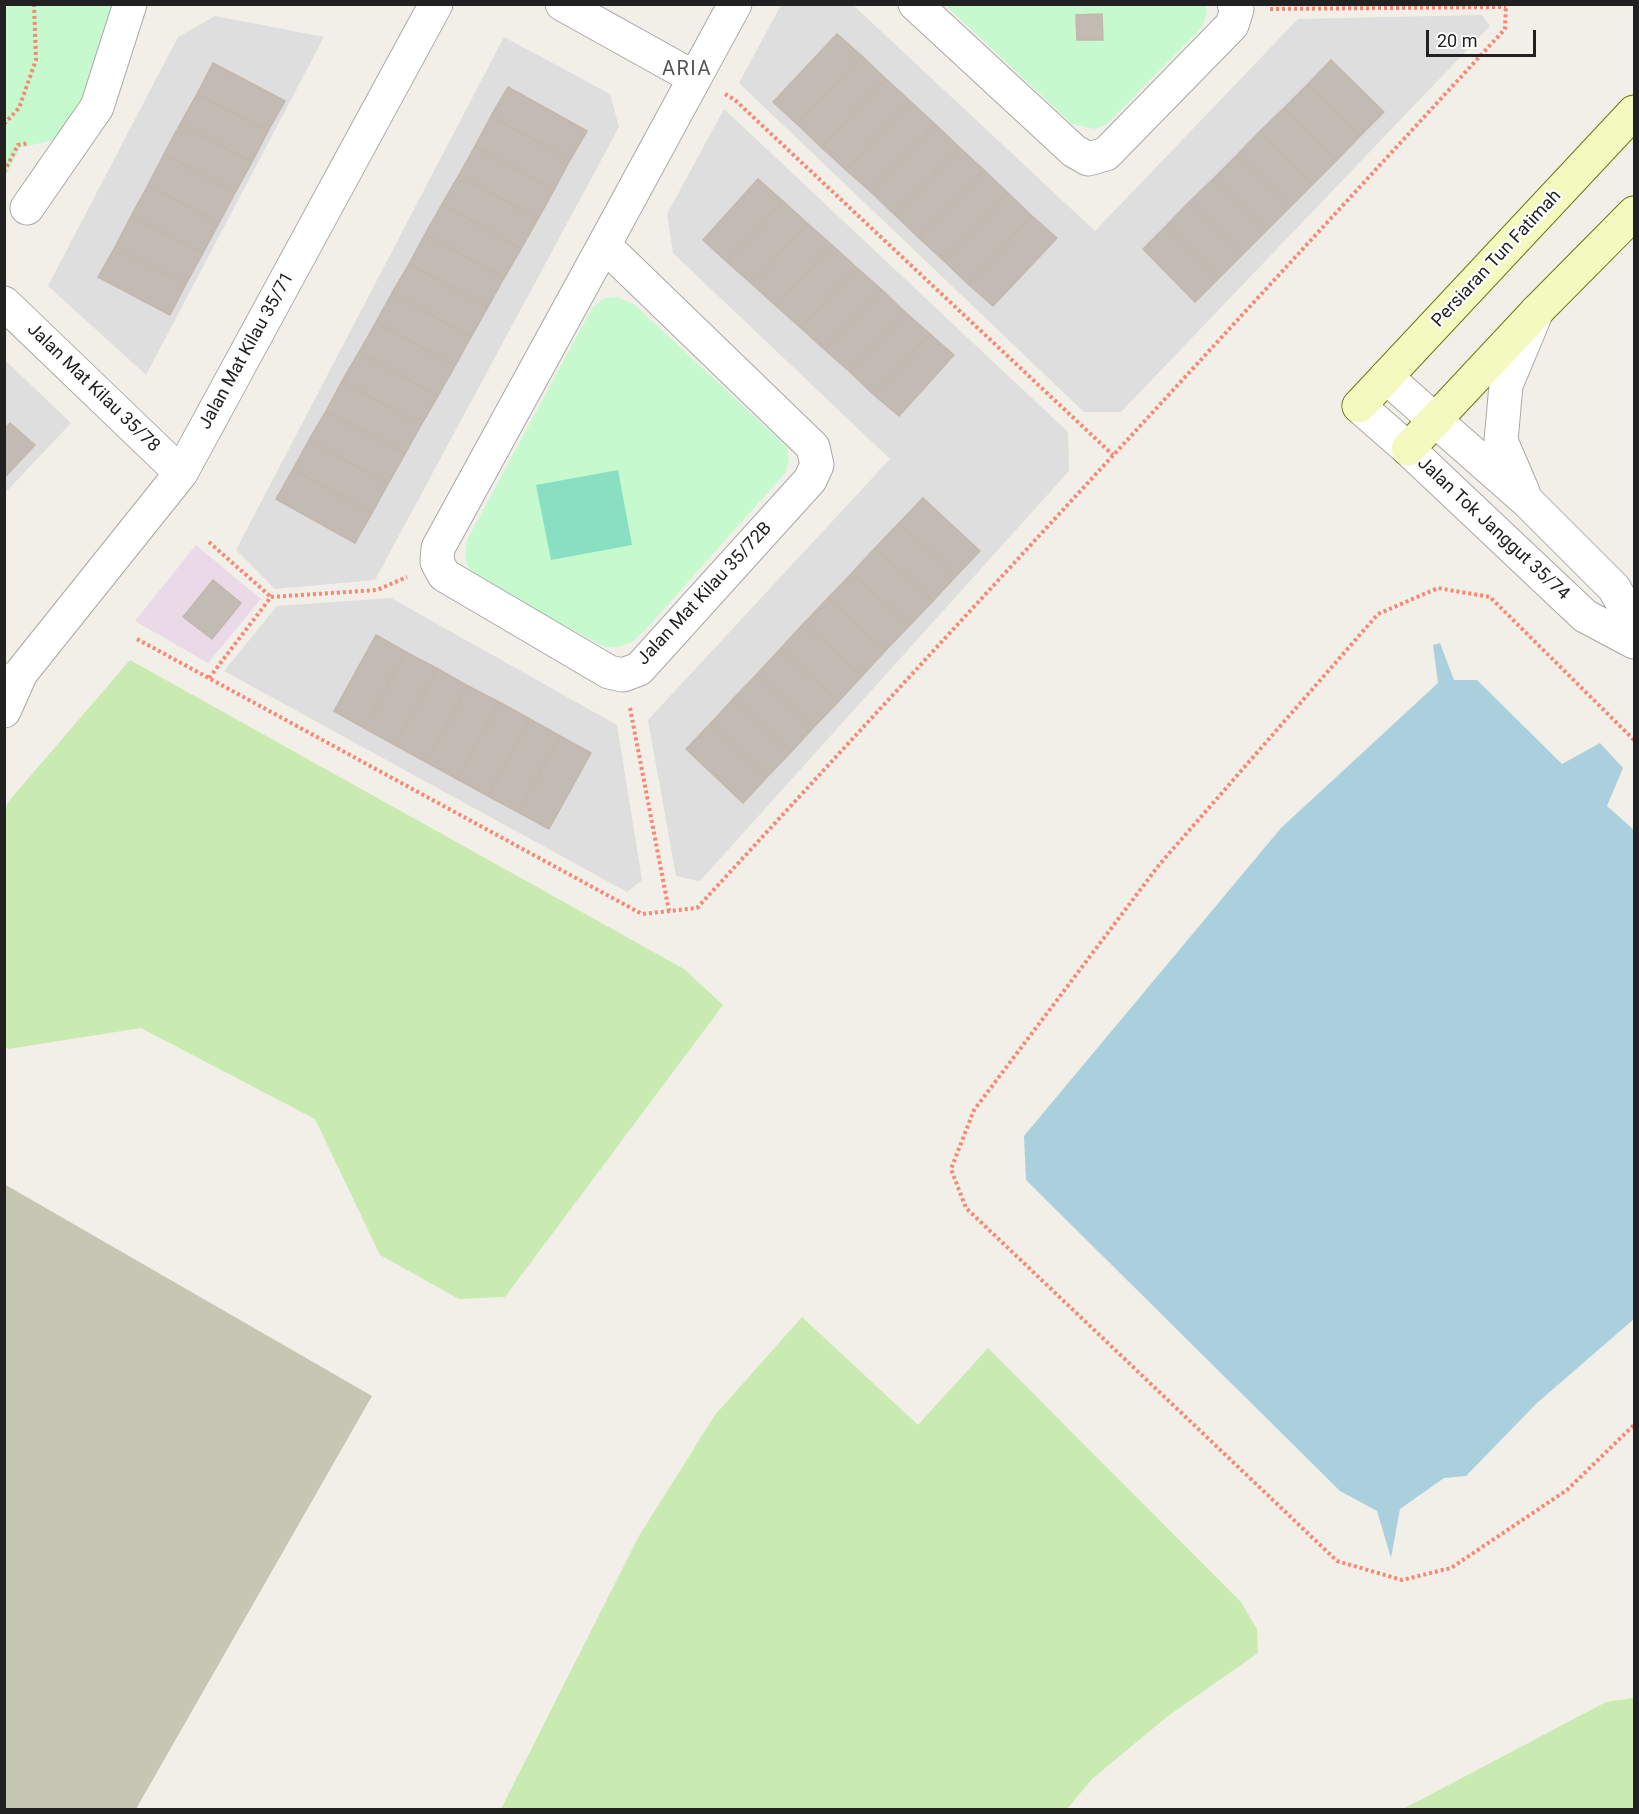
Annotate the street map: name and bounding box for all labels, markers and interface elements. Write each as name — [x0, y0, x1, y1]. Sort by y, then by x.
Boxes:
scale bar — [1429, 18, 1538, 56]
text: 20 m — [1437, 30, 1477, 51]
district label: ARIA — [662, 58, 712, 82]
street label: Persiaran Tun Fatimah — [1428, 186, 1566, 332]
street label: Jalan Mat Kilau 35/71 — [195, 269, 299, 433]
street label: Jalan Mat Kilau 35/78 — [22, 319, 164, 457]
street label: Jalan Tok Janggut 35/74 — [1412, 453, 1574, 605]
street label: Jalan Mat Kilau 35/72B — [633, 518, 777, 670]

